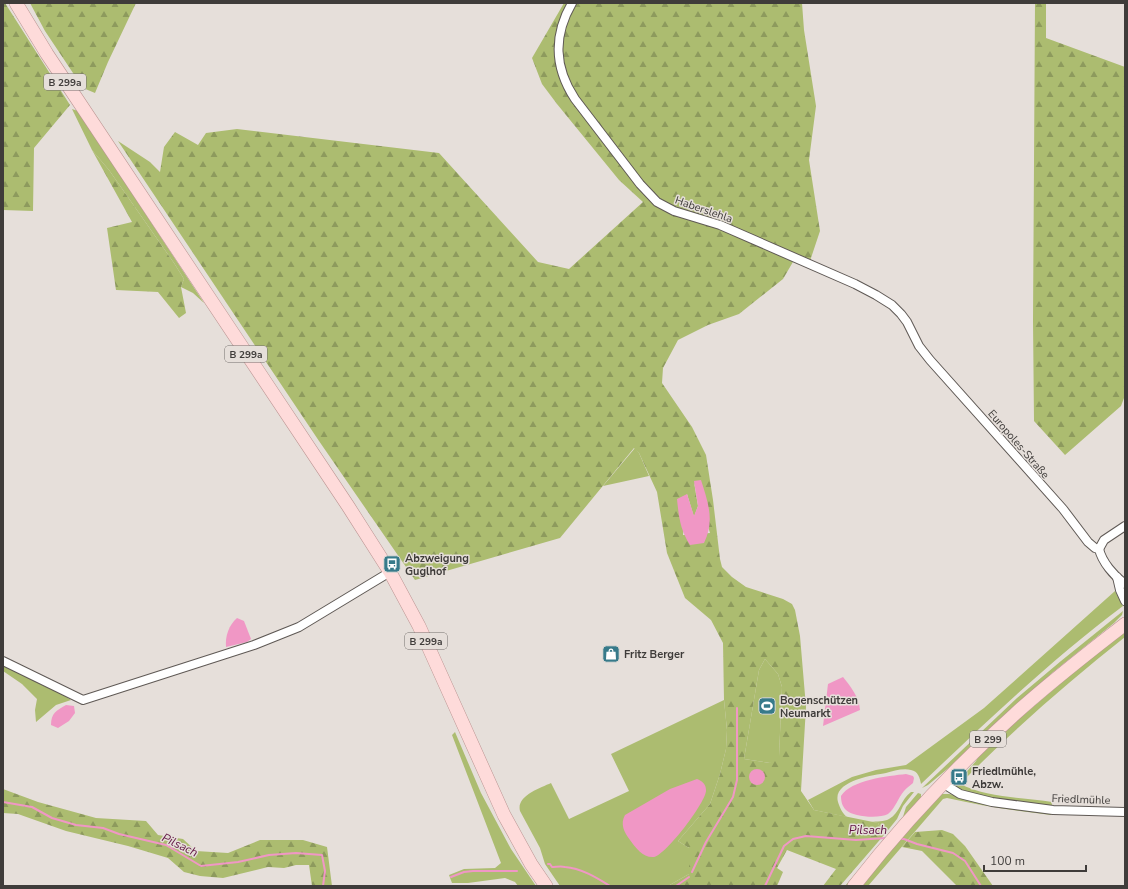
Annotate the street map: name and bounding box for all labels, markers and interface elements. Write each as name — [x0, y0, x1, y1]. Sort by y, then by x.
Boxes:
road number: B 299a — [44, 74, 86, 90]
street label: Haberslehla — [673, 193, 735, 226]
road number: B 299a — [225, 346, 267, 362]
street label: Europoles-Straße — [984, 407, 1053, 482]
place label: Abzweigung Guglhof — [405, 551, 469, 579]
bus stop icon: Abzweigung Guglhof — [382, 554, 402, 574]
road number: B 299a — [405, 633, 447, 649]
shop icon: Fritz Berger — [601, 644, 621, 664]
place label: Fritz Berger — [624, 647, 685, 662]
place label: Bogenschützen Neumarkt — [780, 693, 858, 721]
sports icon: Bogenschützen Neumarkt — [757, 696, 777, 716]
road number: B 299 — [970, 731, 1006, 747]
place label: Friedlmühle, Abzw. — [972, 764, 1036, 792]
bus stop icon: Friedlmühle, Abzw. — [949, 767, 969, 787]
street label: Friedlmühle — [1051, 791, 1111, 808]
water label: Pilsach — [849, 822, 887, 838]
water label: Pilsach — [159, 829, 201, 861]
scale bar — [984, 847, 1086, 873]
text: 100 m — [990, 853, 1025, 869]

